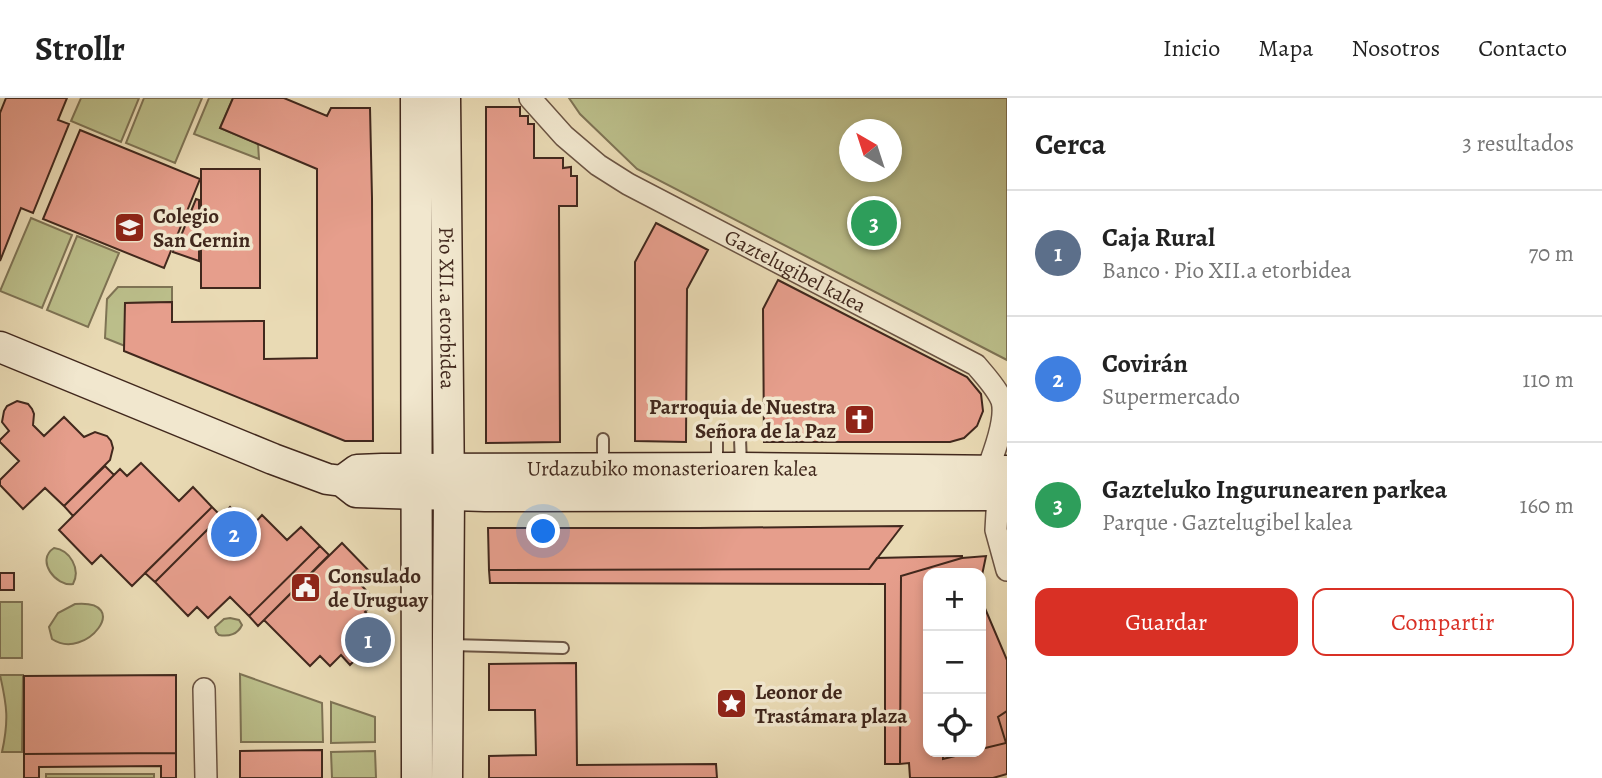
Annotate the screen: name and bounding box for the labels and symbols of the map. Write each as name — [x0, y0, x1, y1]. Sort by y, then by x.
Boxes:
north arrow — [839, 119, 902, 182]
pin: 3 — [851, 197, 897, 249]
place label: Colegio San Cernin — [153, 202, 250, 254]
school or university icon: Colegio San Cernin — [113, 211, 147, 245]
street label: Gaztelugibel kalea — [720, 223, 871, 320]
street label: Pio XII.a etorbidea — [432, 227, 462, 390]
place label: Parroquia de Nuestra Señora de la Paz — [649, 393, 837, 445]
church icon: Parroquia de Nuestra Señora de la Paz — [842, 402, 876, 436]
street label: Urdazubiko monasterioaren kalea — [527, 454, 818, 483]
pin: 2 — [211, 508, 257, 560]
your location — [526, 514, 560, 548]
place label: Consulado de Uruguay — [328, 562, 429, 614]
public building icon: Consulado de Uruguay — [288, 571, 322, 605]
pin: 1 — [345, 614, 391, 666]
place label: Leonor de Trastámara plaza — [755, 678, 908, 730]
place icon: Leonor de Trastámara plaza — [715, 687, 749, 721]

